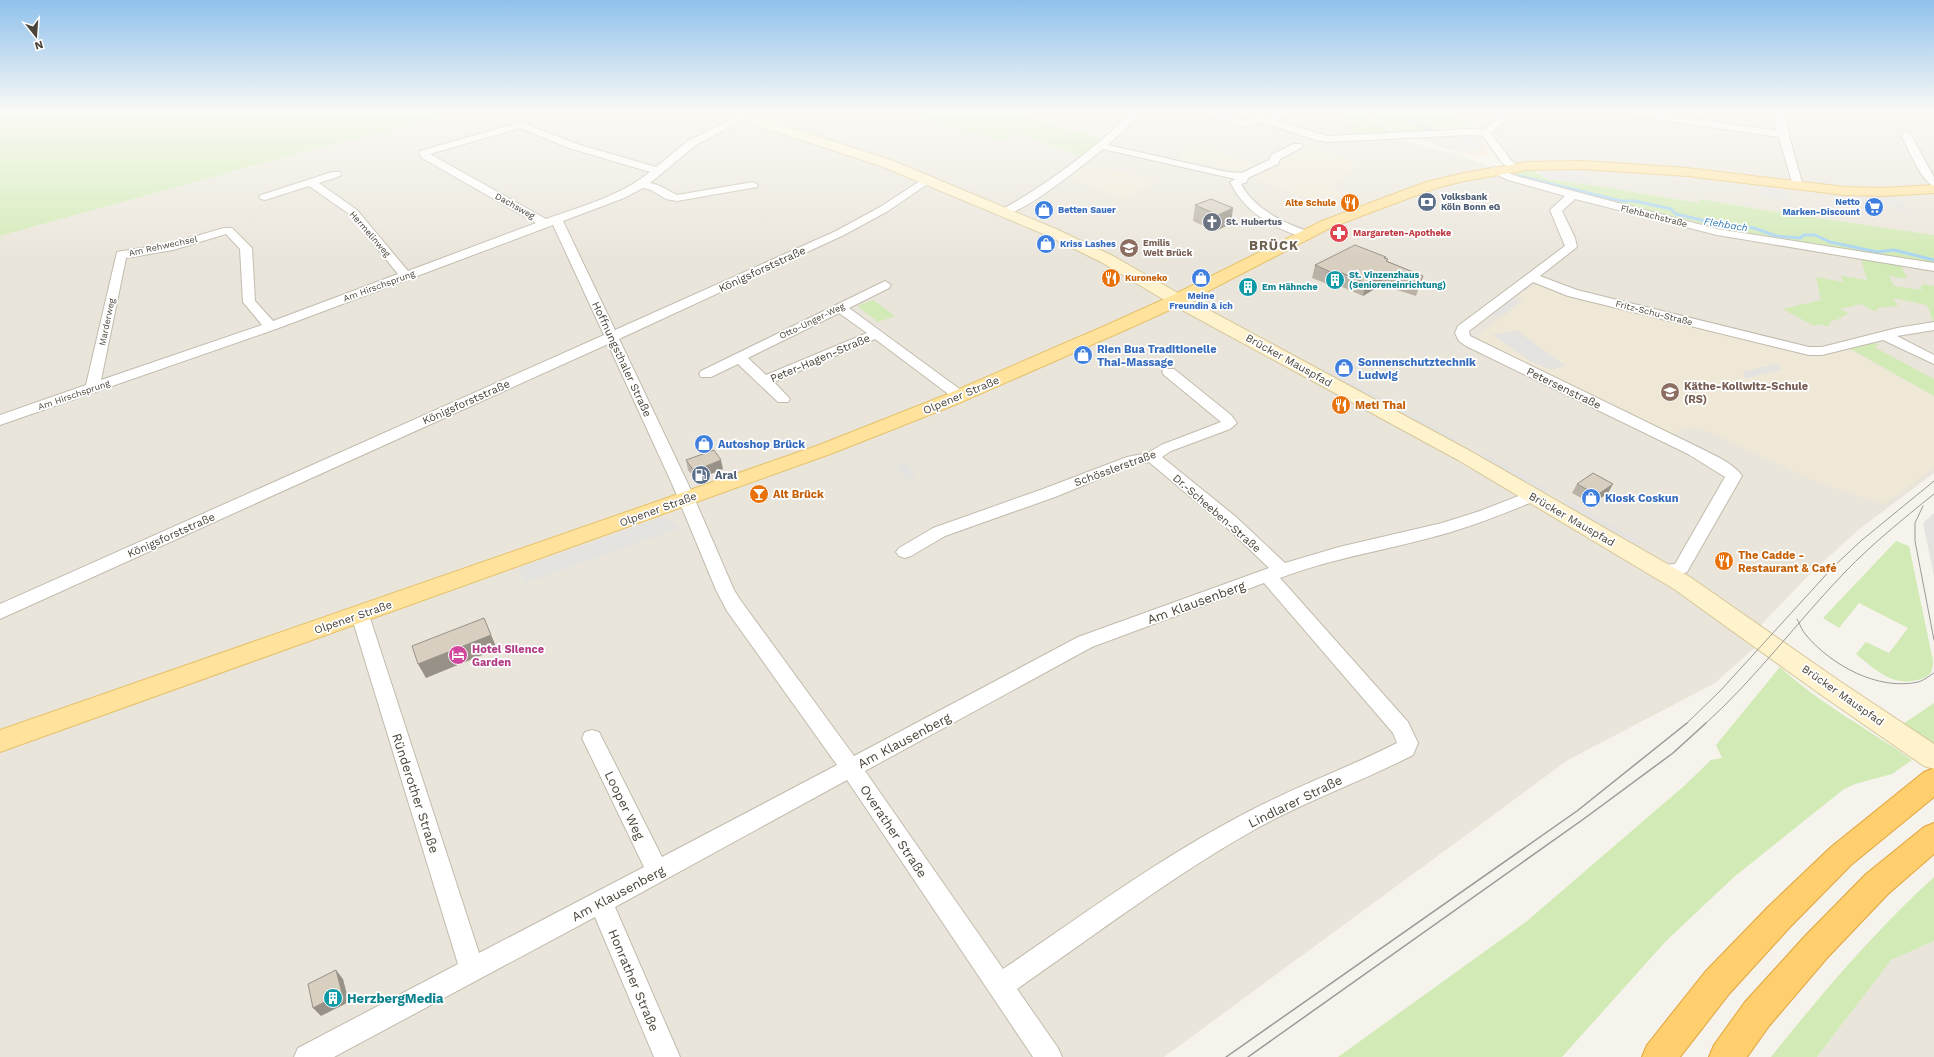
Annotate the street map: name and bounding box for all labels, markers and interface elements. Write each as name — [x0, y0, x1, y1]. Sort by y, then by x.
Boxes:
north arrow — [16, 16, 56, 56]
text: N — [33, 38, 45, 52]
street label: Dachsweg — [493, 191, 537, 221]
bank icon: Volksbank Köln Bonn eG — [1416, 191, 1438, 213]
restaurant icon: Alte Schule — [1339, 192, 1361, 214]
place label: Volksbank Köln Bonn eG — [1441, 192, 1500, 212]
supermarket icon: Netto Marken-Discount — [1863, 196, 1885, 218]
place label: Netto Marken-Discount — [1782, 197, 1861, 217]
place label: Alte Schule — [1285, 198, 1336, 208]
shop icon: Betten Sauer — [1033, 199, 1055, 221]
street label: Flehbachstraße — [1620, 203, 1688, 229]
place label: Betten Sauer — [1058, 205, 1116, 215]
street label: Hermelinweg — [347, 209, 393, 259]
church icon: St. Hubertus — [1201, 211, 1223, 233]
water label: Flehbach — [1703, 216, 1749, 233]
place label: St. Hubertus — [1226, 217, 1282, 227]
pharmacy icon: Margareten-Apotheke — [1328, 222, 1350, 244]
place label: Margareten-Apotheke — [1353, 228, 1451, 238]
shop icon: Kriss Lashes — [1035, 233, 1057, 255]
street label: Am Rehwechsel — [128, 234, 199, 258]
school or university icon: Emilis Welt Brück — [1118, 237, 1140, 259]
place label: Emilis Welt Brück — [1143, 238, 1193, 258]
district label: BRÜCK — [1249, 238, 1299, 253]
place label: Kriss Lashes — [1060, 239, 1116, 249]
street label: Königsforststraße — [717, 244, 808, 295]
restaurant icon: Kuroneko — [1100, 267, 1122, 289]
shop icon: Meine Freundin & ich — [1190, 267, 1212, 289]
street label: Am Hirschsprung — [342, 268, 416, 304]
building icon: St. Vinzenzhaus (Senioreneinrichtung) — [1324, 269, 1346, 291]
place label: St. Vinzenzhaus (Senioreneinrichtung) — [1349, 270, 1446, 290]
place label: Kuroneko — [1125, 273, 1168, 283]
building icon: Em Hähnche — [1237, 276, 1259, 298]
place label: Em Hähnche — [1262, 282, 1318, 292]
place label: Meine Freundin & ich — [1169, 291, 1233, 311]
street label: Marderweg — [97, 297, 117, 347]
street label: Hoffnungsthaler Straße — [589, 299, 654, 419]
street label: Fritz-Schu-Straße — [1614, 299, 1694, 327]
street label: Otto-Unger-Weg — [778, 301, 846, 341]
street label: Brücker Mauspfad — [1243, 331, 1334, 390]
street label: Peter-Hagen-Straße — [768, 332, 872, 385]
place label: Rien Bua Traditionelle Thai-Massage — [1097, 343, 1217, 369]
shop icon: Rien Bua Traditionelle Thai-Massage — [1072, 344, 1094, 366]
place label: Sonnenschutztechnik Ludwig — [1358, 356, 1476, 382]
shop icon: Sonnenschutztechnik Ludwig — [1333, 357, 1355, 379]
street label: Petersenstraße — [1525, 365, 1603, 412]
street label: Olpener Straße — [921, 374, 1001, 417]
street label: Königsforststraße — [420, 377, 512, 428]
street label: Am Hirschsprung — [37, 378, 111, 412]
place label: Käthe-Kollwitz-Schule (RS) — [1684, 380, 1808, 406]
school or university icon: Käthe-Kollwitz-Schule (RS) — [1659, 381, 1681, 403]
restaurant icon: Meti Thai — [1330, 394, 1352, 416]
place label: Meti Thai — [1355, 399, 1406, 412]
shop icon: Autoshop Brück — [693, 433, 715, 455]
place label: Autoshop Brück — [718, 438, 805, 451]
street label: Schösslerstraße — [1072, 448, 1158, 489]
fuel station icon: Aral — [690, 464, 712, 486]
place label: Aral — [715, 469, 737, 482]
street label: Dr.-Scheeben-Straße — [1170, 472, 1263, 555]
bar icon: Alt Brück — [748, 483, 770, 505]
shop icon: Kiosk Coskun — [1580, 487, 1602, 509]
place label: Alt Brück — [773, 488, 824, 501]
street label: Olpener Straße — [618, 489, 699, 529]
street label: Brücker Mauspfad — [1526, 490, 1617, 549]
place label: Kiosk Coskun — [1605, 492, 1679, 505]
street label: Königsforststraße — [125, 510, 217, 561]
place label: The Cadde - Restaurant & Café — [1738, 549, 1837, 575]
restaurant icon: The Cadde - Restaurant & Café — [1713, 550, 1735, 572]
street label: Am Klausenberg — [1145, 578, 1247, 627]
street label: Olpener Straße — [313, 598, 394, 637]
place label: Hotel Silence Garden — [472, 643, 544, 669]
hotel icon: Hotel Silence Garden — [447, 644, 469, 666]
street label: Brücker Mauspfad — [1799, 662, 1886, 729]
street label: Am Klausenberg — [855, 710, 953, 771]
street label: Ründerother Straße — [389, 731, 442, 855]
street label: Looper Weg — [601, 768, 648, 842]
street label: Lindlarer Straße — [1246, 772, 1345, 831]
street label: Overather Straße — [857, 782, 930, 880]
street label: Am Klausenberg — [569, 863, 667, 924]
street label: Honrather Straße — [605, 927, 662, 1034]
building icon: HerzbergMedia — [322, 987, 344, 1009]
place label: HerzbergMedia — [347, 991, 444, 1006]

